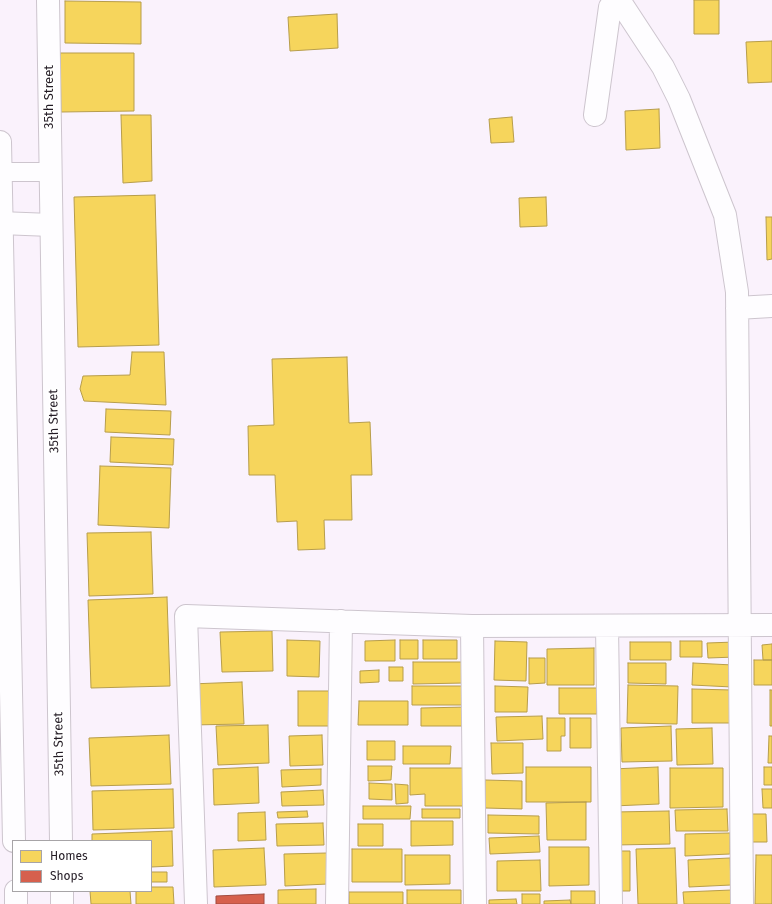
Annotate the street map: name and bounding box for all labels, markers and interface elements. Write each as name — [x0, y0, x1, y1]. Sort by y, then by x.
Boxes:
street label: 35th Street — [41, 65, 57, 129]
street label: 35th Street — [46, 389, 62, 453]
street label: 35th Street — [51, 712, 67, 776]
legend — [12, 840, 152, 892]
text: Homes — [50, 849, 88, 863]
text: Shops — [50, 869, 83, 883]

